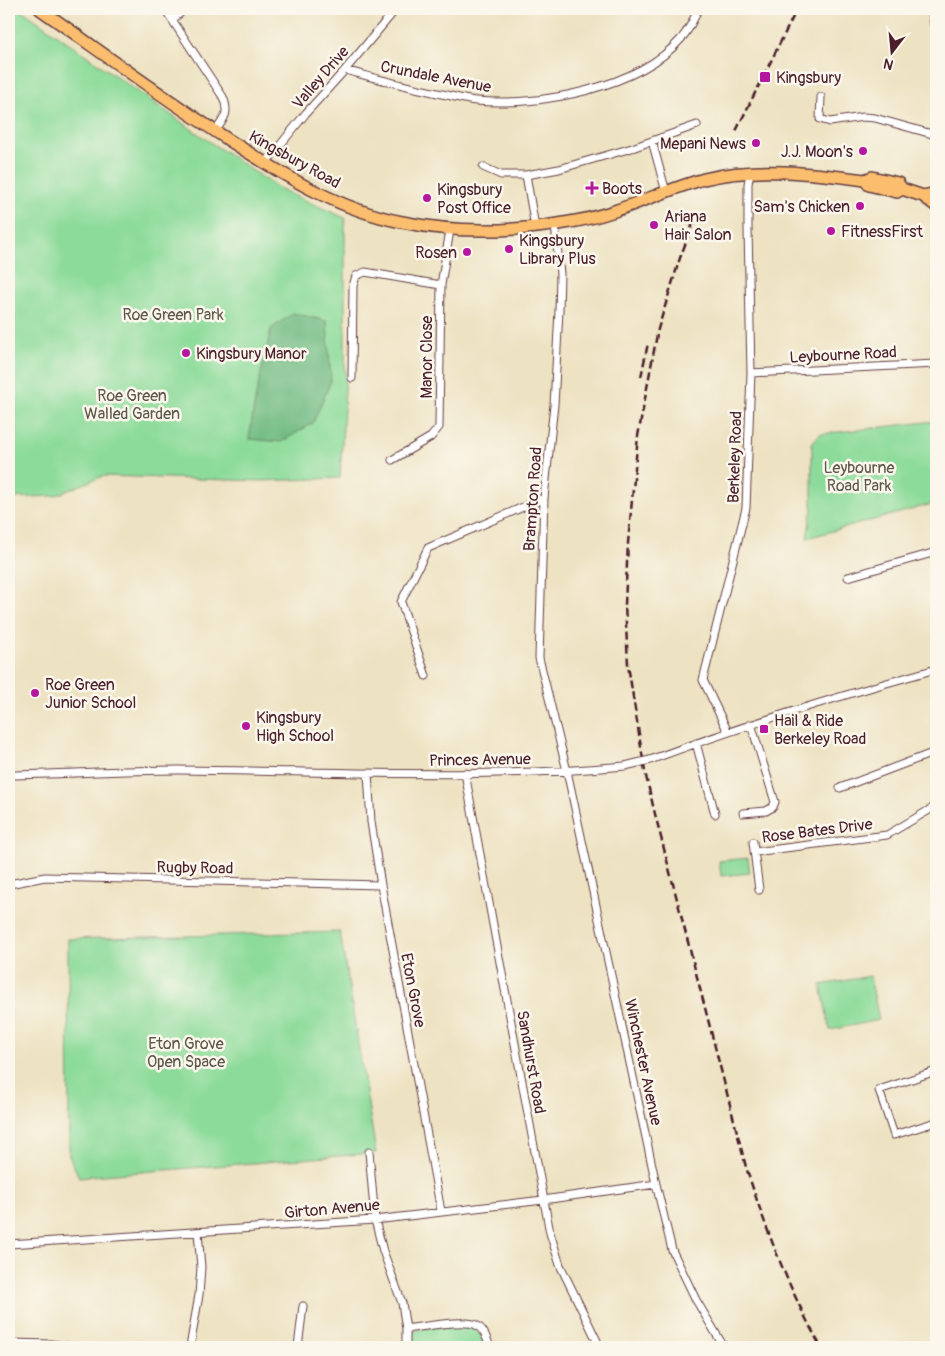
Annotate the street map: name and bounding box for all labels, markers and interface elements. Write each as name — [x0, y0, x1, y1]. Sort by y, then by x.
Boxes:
north arrow — [868, 28, 918, 78]
street label: Valley Drive — [288, 42, 354, 113]
text: N — [882, 55, 895, 73]
street label: Crundale Avenue — [379, 56, 493, 98]
place label: Kingsbury — [776, 68, 841, 88]
marker: Kingsbury — [758, 70, 772, 84]
street label: Kingsbury Road — [245, 126, 344, 193]
place label: Mepani News — [660, 134, 746, 154]
marker: Mepani News — [750, 137, 762, 149]
place label: J.J. Moon's — [781, 142, 853, 162]
marker: J.J. Moon's — [857, 145, 869, 157]
place label: Boots — [602, 179, 642, 199]
place label: Kingsbury Post Office — [437, 180, 511, 218]
marker: Boots — [586, 182, 598, 194]
marker: Kingsbury Post Office — [421, 192, 433, 204]
place label: Sam's Chicken — [753, 197, 850, 217]
marker: Sam's Chicken — [854, 200, 866, 212]
place label: Ariana Hair Salon — [664, 207, 732, 245]
marker: Ariana Hair Salon — [648, 219, 660, 231]
place label: FitnessFirst — [841, 222, 924, 242]
marker: FitnessFirst — [825, 225, 837, 237]
place label: Kingsbury Library Plus — [519, 231, 596, 269]
place label: Rosen — [415, 243, 457, 263]
marker: Kingsbury Library Plus — [503, 243, 515, 255]
marker: Rosen — [461, 246, 473, 258]
park label: Roe Green Park — [122, 305, 224, 325]
street label: Manor Close — [417, 315, 437, 398]
street label: Leybourne Road — [789, 342, 897, 368]
place label: Kingsbury Manor — [196, 344, 307, 364]
marker: Kingsbury Manor — [180, 347, 192, 359]
park label: Roe Green Walled Garden — [84, 386, 180, 424]
street label: Berkeley Road — [723, 411, 747, 504]
street label: Brampton Road — [519, 446, 547, 552]
park label: Leybourne Road Park — [824, 458, 895, 496]
place label: Roe Green Junior School — [45, 675, 136, 713]
marker: Roe Green Junior School — [29, 687, 41, 699]
place label: Kingsbury High School — [256, 708, 334, 746]
place label: Hail & Ride Berkeley Road — [774, 711, 866, 749]
marker: Kingsbury High School — [240, 720, 252, 732]
marker: Hail & Ride Berkeley Road — [758, 723, 770, 735]
street label: Princes Avenue — [429, 749, 531, 771]
street label: Rose Bates Drive — [761, 814, 874, 848]
street label: Rugby Road — [156, 857, 233, 879]
street label: Eton Grove — [396, 951, 430, 1029]
street label: Winchester Avenue — [620, 997, 666, 1127]
street label: Sandhurst Road — [512, 1009, 550, 1115]
park label: Eton Grove Open Space — [147, 1034, 225, 1072]
street label: Girton Avenue — [284, 1195, 381, 1223]

